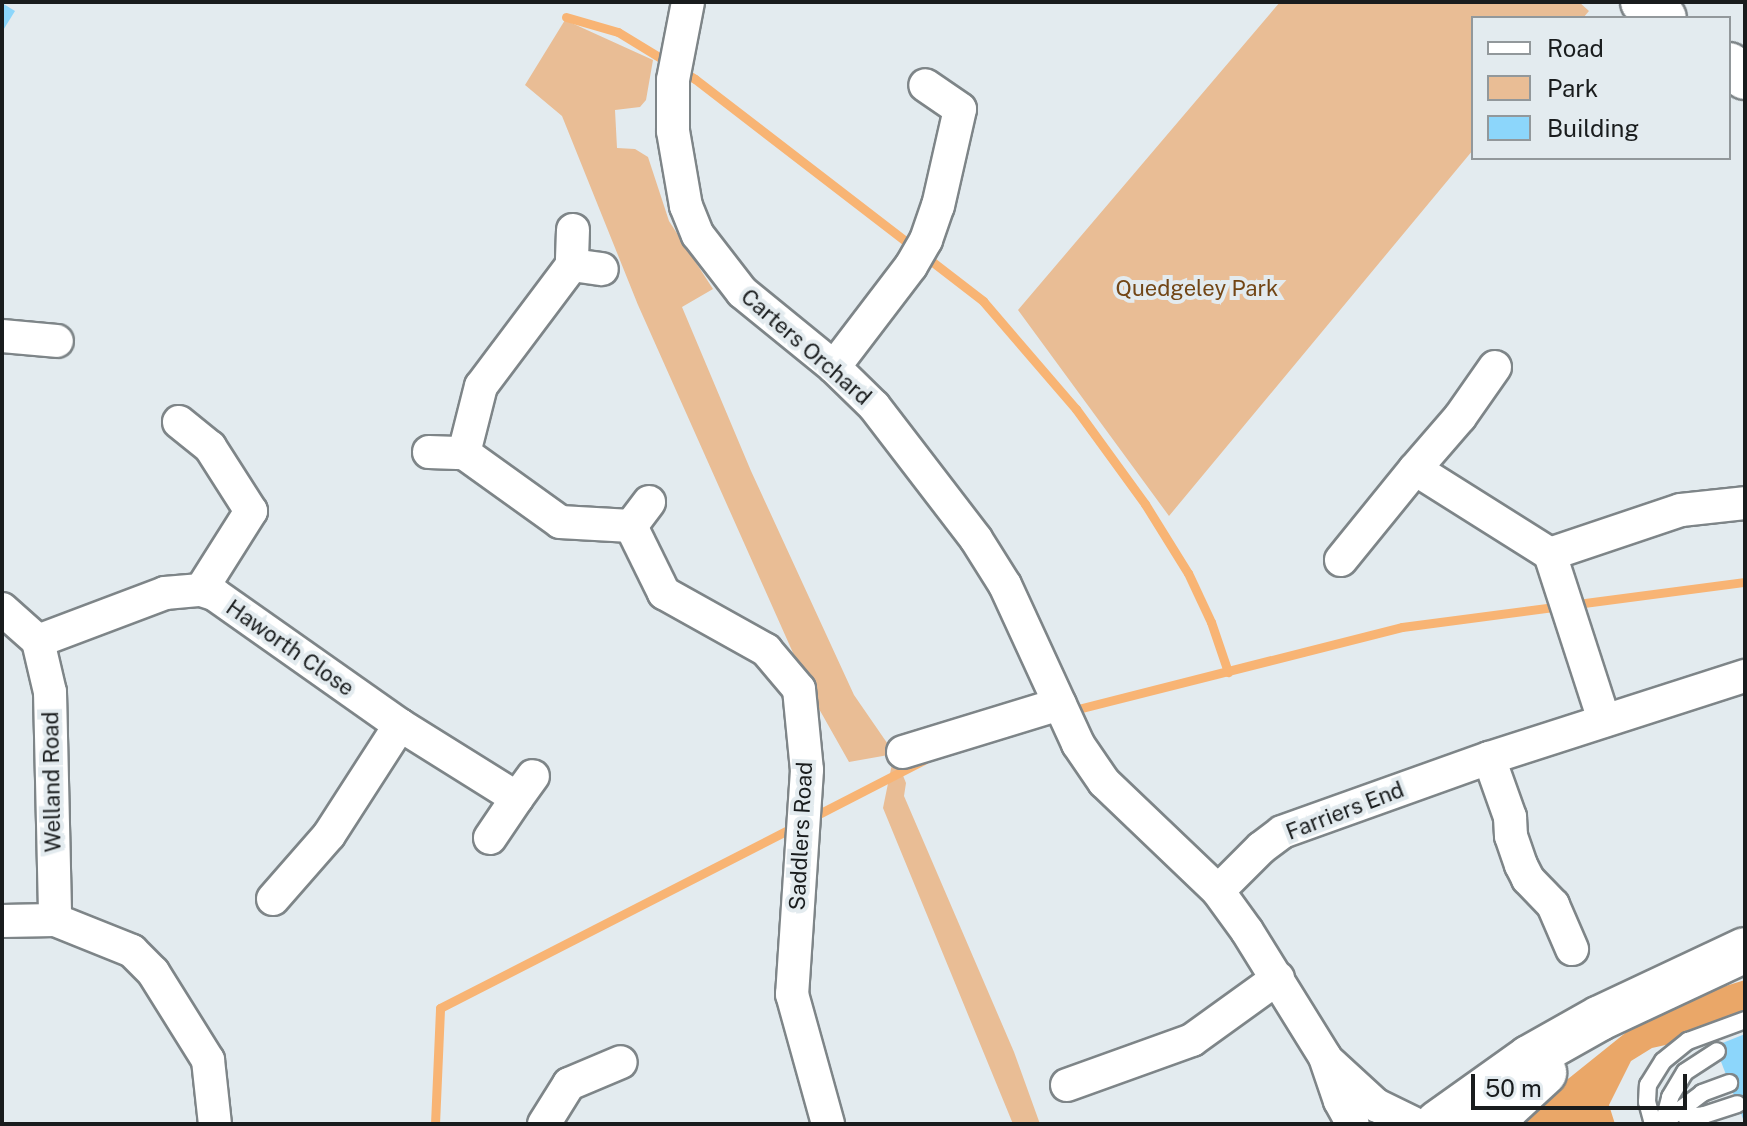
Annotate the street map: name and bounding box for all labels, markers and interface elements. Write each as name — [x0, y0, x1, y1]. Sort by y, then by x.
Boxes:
legend — [1471, 16, 1731, 160]
text: Road — [1547, 34, 1604, 62]
text: Park — [1547, 74, 1598, 102]
text: Building — [1547, 114, 1639, 142]
park label: Quedgeley Park — [1115, 276, 1279, 302]
street label: Carters Orchard — [736, 283, 876, 411]
street label: Haworth Close — [221, 594, 359, 702]
street label: Welland Road — [38, 711, 66, 853]
street label: Saddlers Road — [784, 761, 818, 911]
street label: Farriers End — [1282, 776, 1408, 846]
scale bar — [1475, 1058, 1691, 1108]
text: 50 m — [1485, 1074, 1542, 1102]

